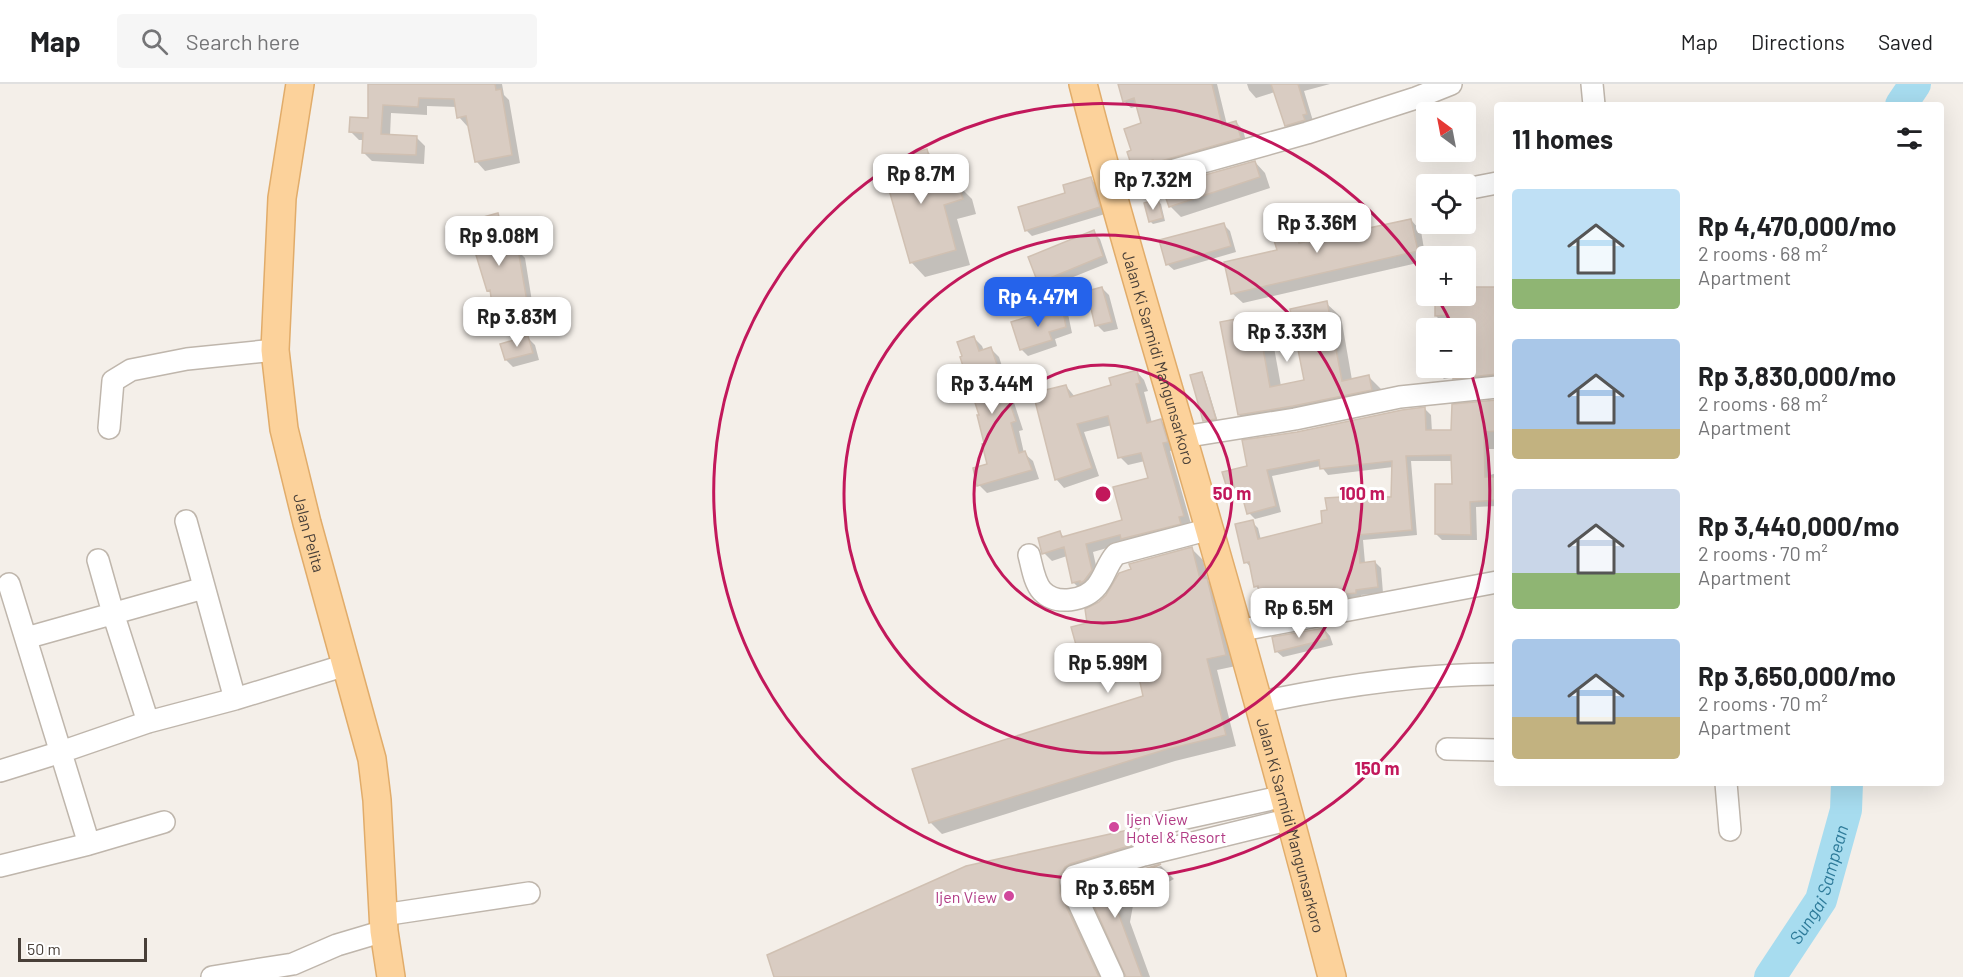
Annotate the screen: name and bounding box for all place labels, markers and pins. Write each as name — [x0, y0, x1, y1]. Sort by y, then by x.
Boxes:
pin: Rp 8.7M — [866, 154, 976, 205]
pin: Rp 7.32M — [1091, 160, 1215, 211]
pin: Rp 3.36M — [1255, 203, 1379, 254]
pin: Rp 9.08M — [437, 216, 561, 267]
pin: Rp 4.47M — [976, 277, 1100, 328]
pin: Rp 3.83M — [455, 297, 579, 348]
pin: Rp 3.33M — [1225, 312, 1349, 363]
pin: Rp 3.44M — [930, 364, 1054, 415]
centre of rings — [1093, 484, 1113, 504]
pin: Rp 6.5M — [1244, 588, 1354, 639]
pin: Rp 5.99M — [1046, 643, 1170, 694]
place label: Ijen View Hotel & Resort — [1126, 809, 1226, 846]
marker: Ijen View Hotel & Resort — [1107, 820, 1121, 834]
pin: Rp 3.65M — [1053, 868, 1177, 919]
place label: Ijen View — [935, 887, 997, 906]
marker: Ijen View — [1002, 889, 1016, 903]

